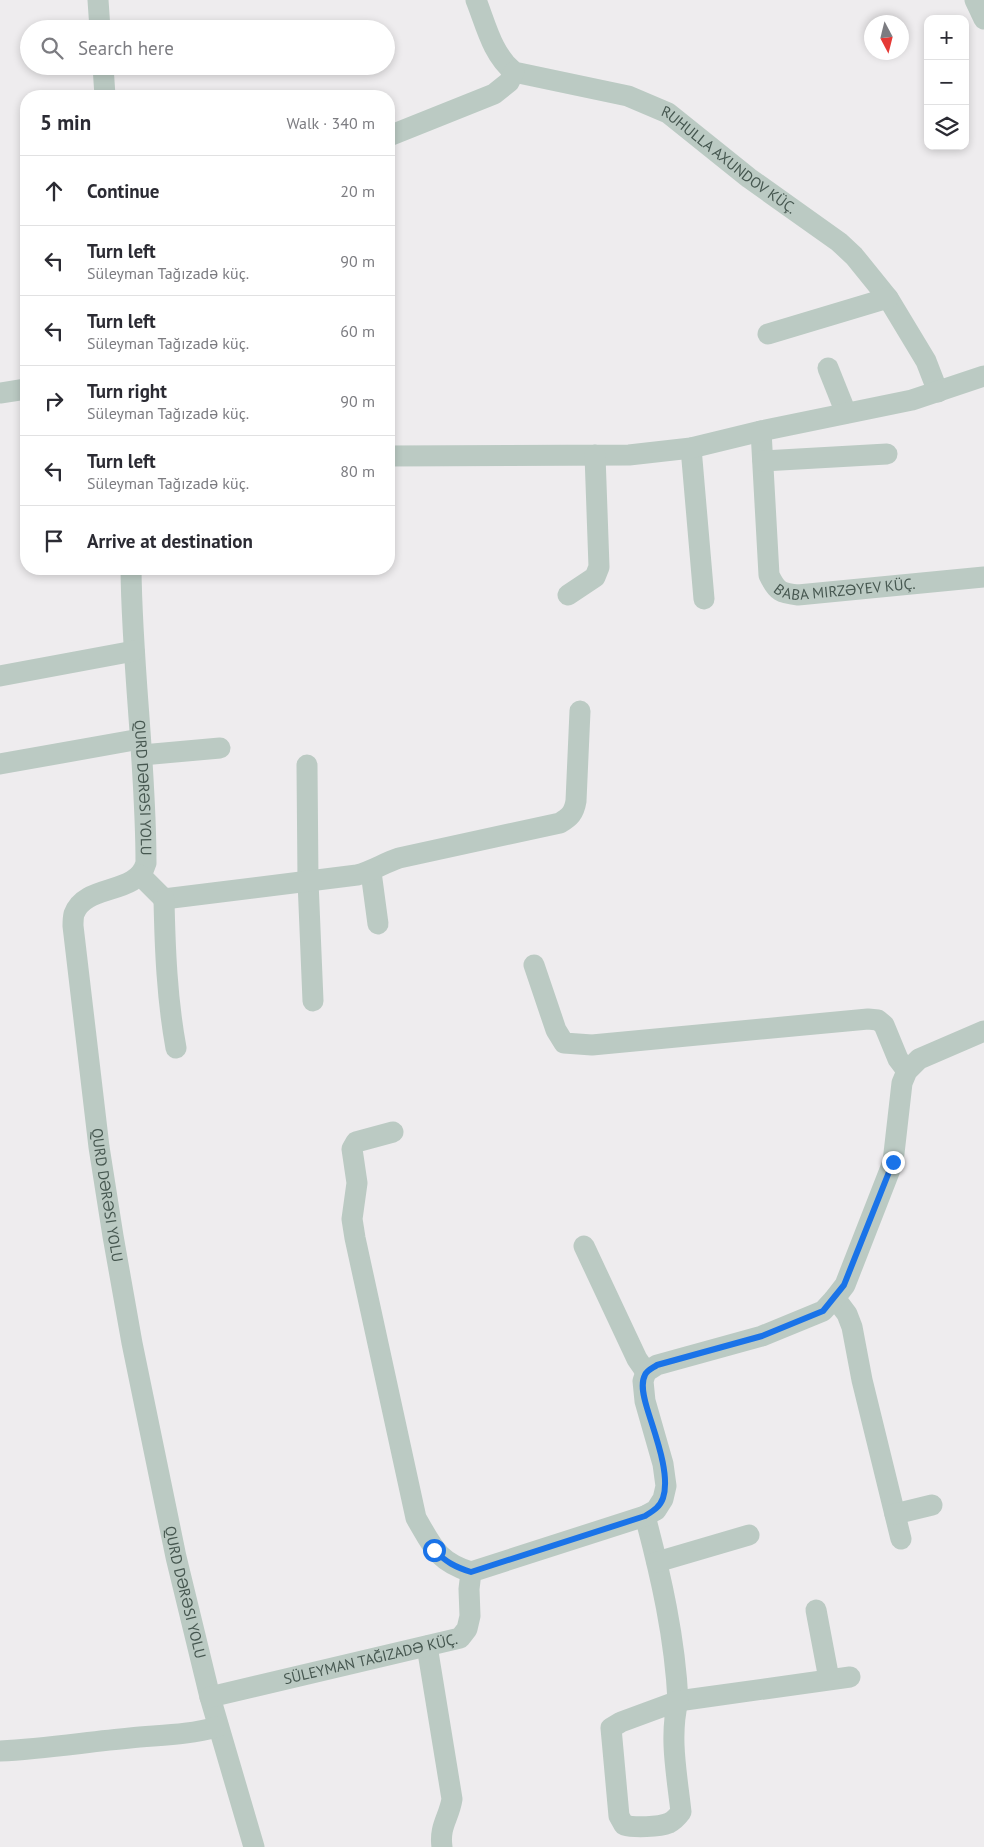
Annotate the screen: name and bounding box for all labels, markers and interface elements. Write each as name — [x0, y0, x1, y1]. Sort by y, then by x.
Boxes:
north arrow — [864, 15, 909, 60]
map controls — [924, 15, 969, 150]
button: + — [924, 15, 969, 60]
search box — [20, 20, 395, 75]
icon: search — [38, 34, 66, 62]
text: Search here — [78, 36, 174, 60]
button: − — [924, 60, 969, 105]
street label: RUHULLA AXUNDOV KÜÇ. — [659, 101, 800, 218]
button: layers — [924, 105, 969, 150]
text: 5 min — [40, 109, 91, 136]
text: Walk · 340 m — [286, 113, 375, 133]
icon: ahead — [40, 177, 68, 205]
text: Continue — [87, 179, 159, 203]
text: 20 m — [340, 181, 375, 201]
text: Turn left — [87, 239, 156, 263]
icon: left — [40, 247, 68, 275]
text: 90 m — [340, 251, 375, 271]
text: Süleyman Tağızadə küç. — [87, 263, 249, 283]
text: Turn left — [87, 309, 156, 333]
icon: left — [40, 317, 68, 345]
text: 60 m — [340, 321, 375, 341]
text: Süleyman Tağızadə küç. — [87, 333, 249, 353]
text: Turn right — [87, 379, 167, 403]
icon: right — [40, 387, 68, 415]
text: 90 m — [340, 391, 375, 411]
text: Süleyman Tağızadə küç. — [87, 403, 249, 423]
text: Turn left — [87, 449, 156, 473]
icon: left — [40, 457, 68, 485]
text: 80 m — [340, 461, 375, 481]
text: Süleyman Tağızadə küç. — [87, 473, 249, 493]
icon: arrive — [40, 527, 68, 555]
text: Arrive at destination — [87, 529, 253, 553]
street label: BABA MIRZƏYEV KÜÇ. — [770, 574, 916, 604]
street label: QURD DƏRƏSI YOLU — [130, 719, 156, 855]
street label: QURD DƏRƏSI YOLU — [88, 1127, 127, 1264]
route end — [882, 1151, 905, 1174]
street label: QURD DƏRƏSI YOLU — [161, 1524, 210, 1661]
route start — [423, 1539, 446, 1562]
street label: SÜLEYMAN TAĞIZADƏ KÜÇ. — [282, 1629, 459, 1688]

